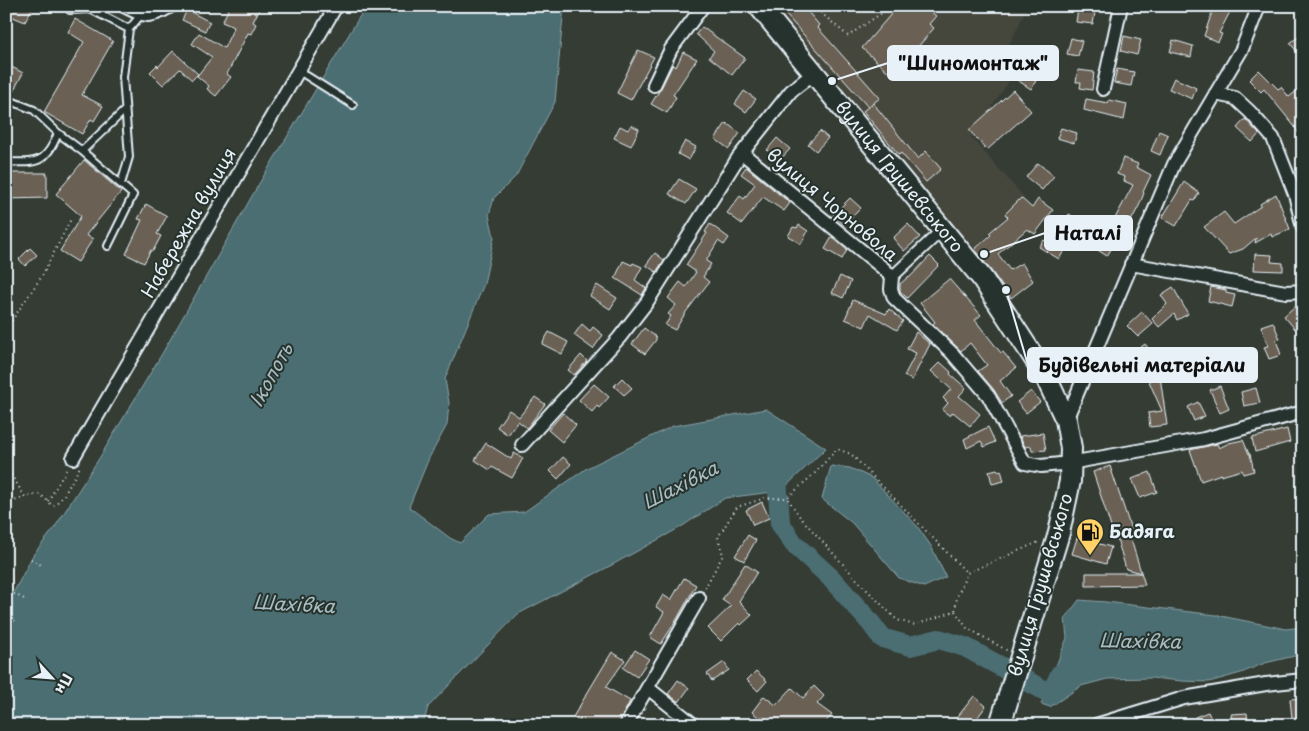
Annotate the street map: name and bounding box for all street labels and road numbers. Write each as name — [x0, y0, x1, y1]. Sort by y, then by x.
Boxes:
street label: вулиця Грушевського — [830, 94, 971, 258]
street label: вулиця Чорновола — [761, 141, 905, 267]
street label: Набережна вулиця — [134, 142, 242, 302]
street label: вулиця Грушевського — [1000, 490, 1079, 679]

